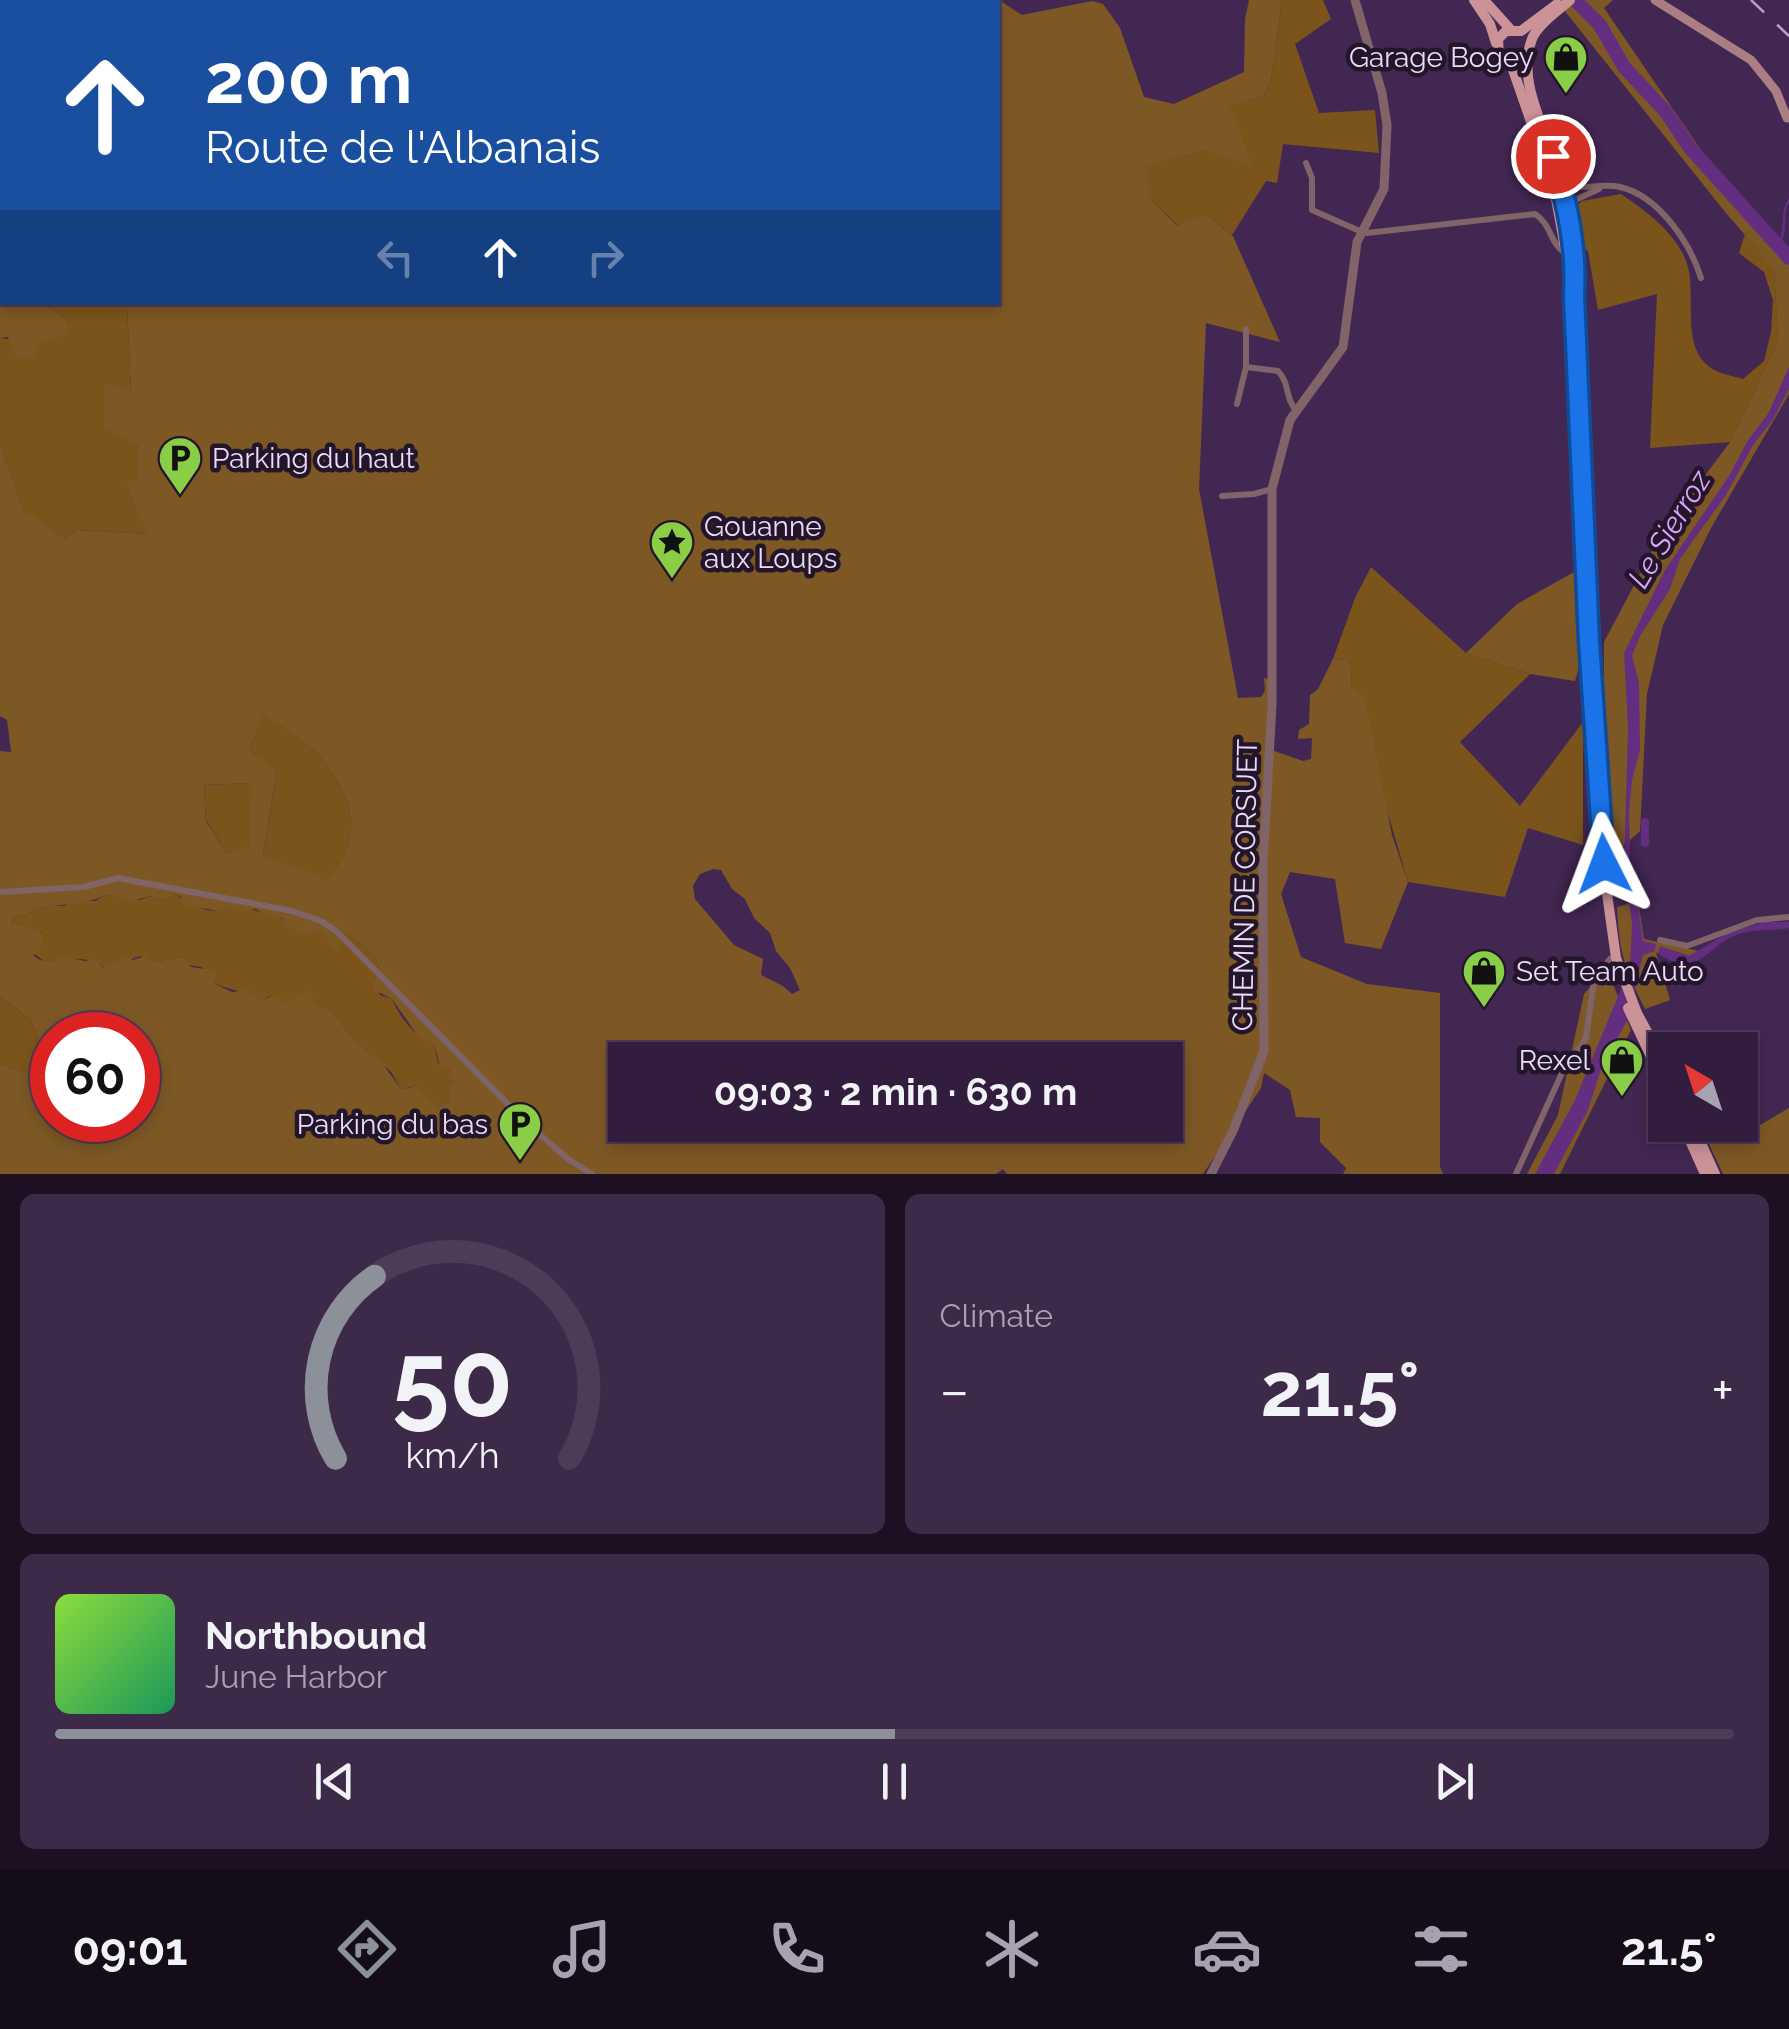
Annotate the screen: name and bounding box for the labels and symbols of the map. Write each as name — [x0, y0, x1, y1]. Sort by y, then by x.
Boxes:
shop icon: Garage Bogey — [1543, 34, 1589, 95]
place label: Garage Bogey — [1349, 41, 1534, 74]
pin — [1511, 114, 1596, 199]
parking icon: Parking du haut — [157, 435, 203, 496]
place label: Parking du haut — [212, 442, 415, 475]
water label: Le Sierroz — [1620, 463, 1718, 594]
place label: Gouanne aux Loups — [704, 510, 837, 575]
place icon: Gouanne aux Loups — [649, 519, 695, 580]
street label: CHEMIN DE CORSUET — [1226, 739, 1264, 1031]
position arrow — [1552, 812, 1656, 916]
shop icon: Set Team Auto — [1461, 948, 1507, 1009]
place label: Set Team Auto — [1516, 955, 1704, 988]
speed limit sign: 60 — [30, 1012, 160, 1142]
north arrow — [1648, 1032, 1758, 1142]
shop icon: Rexel — [1599, 1037, 1645, 1098]
place label: Rexel — [1519, 1044, 1590, 1077]
parking icon: Parking du bas — [497, 1101, 543, 1162]
place label: Parking du bas — [297, 1108, 488, 1141]

